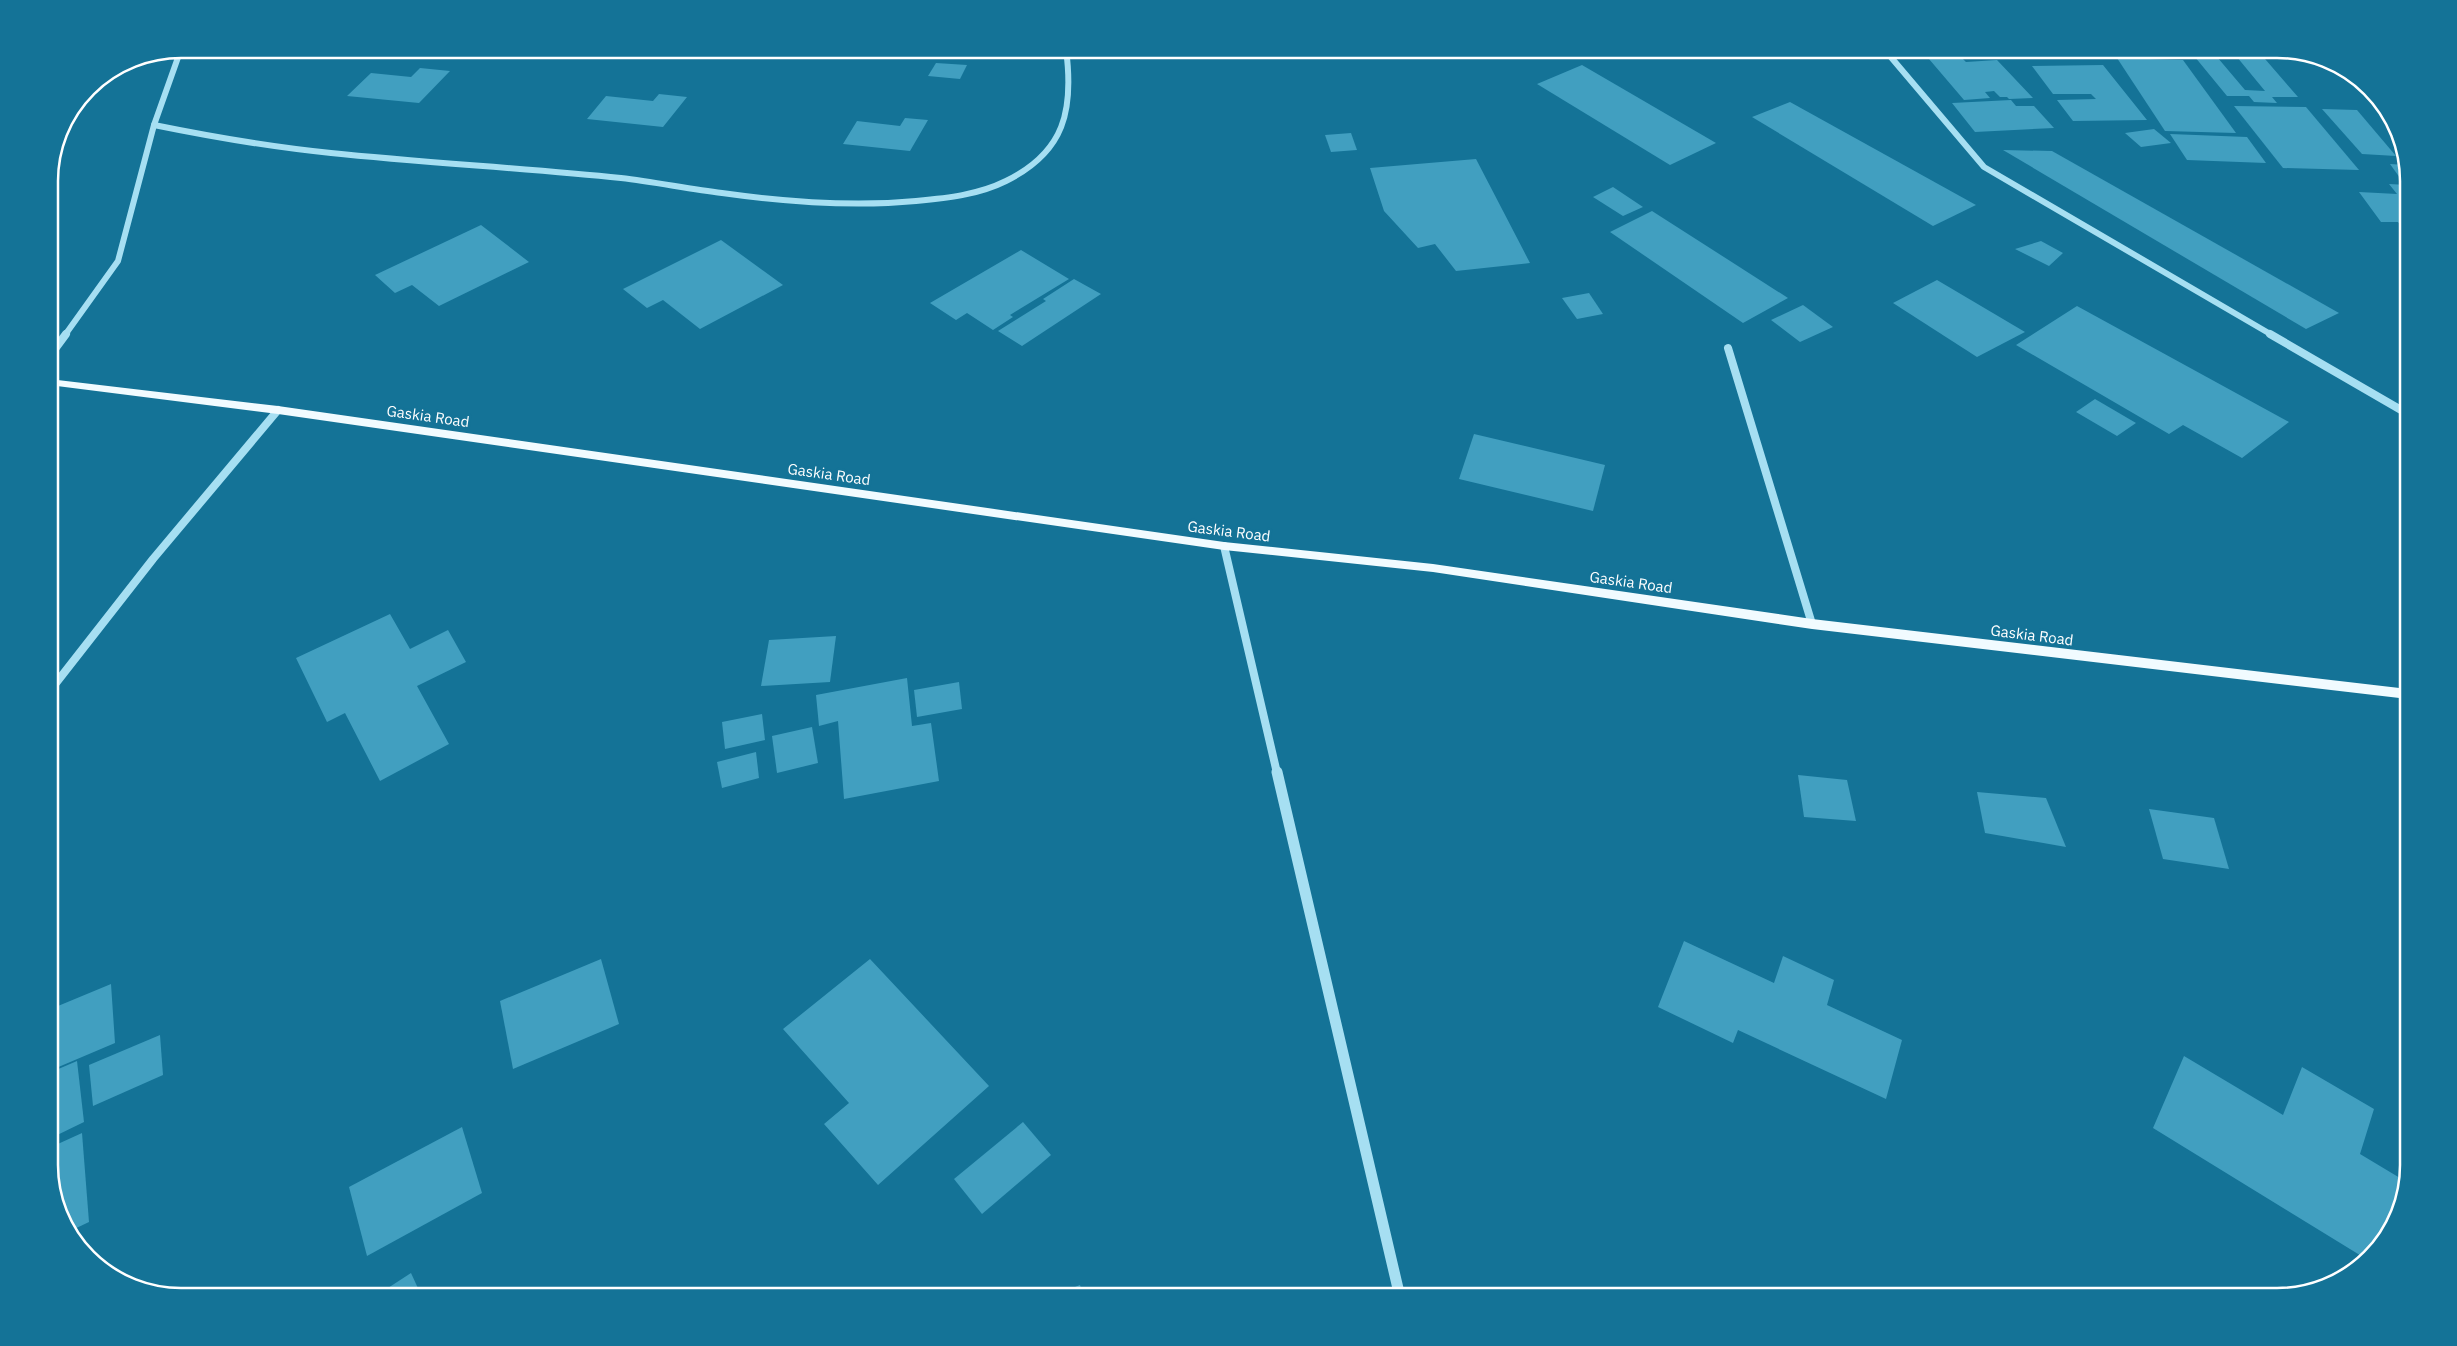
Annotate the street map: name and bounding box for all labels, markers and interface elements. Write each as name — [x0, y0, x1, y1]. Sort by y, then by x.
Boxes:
street label: Gaskia Road — [385, 401, 471, 431]
street label: Gaskia Road — [786, 459, 872, 489]
street label: Gaskia Road — [1186, 516, 1272, 546]
street label: Gaskia Road — [1588, 567, 1674, 597]
street label: Gaskia Road — [1989, 620, 2075, 650]

